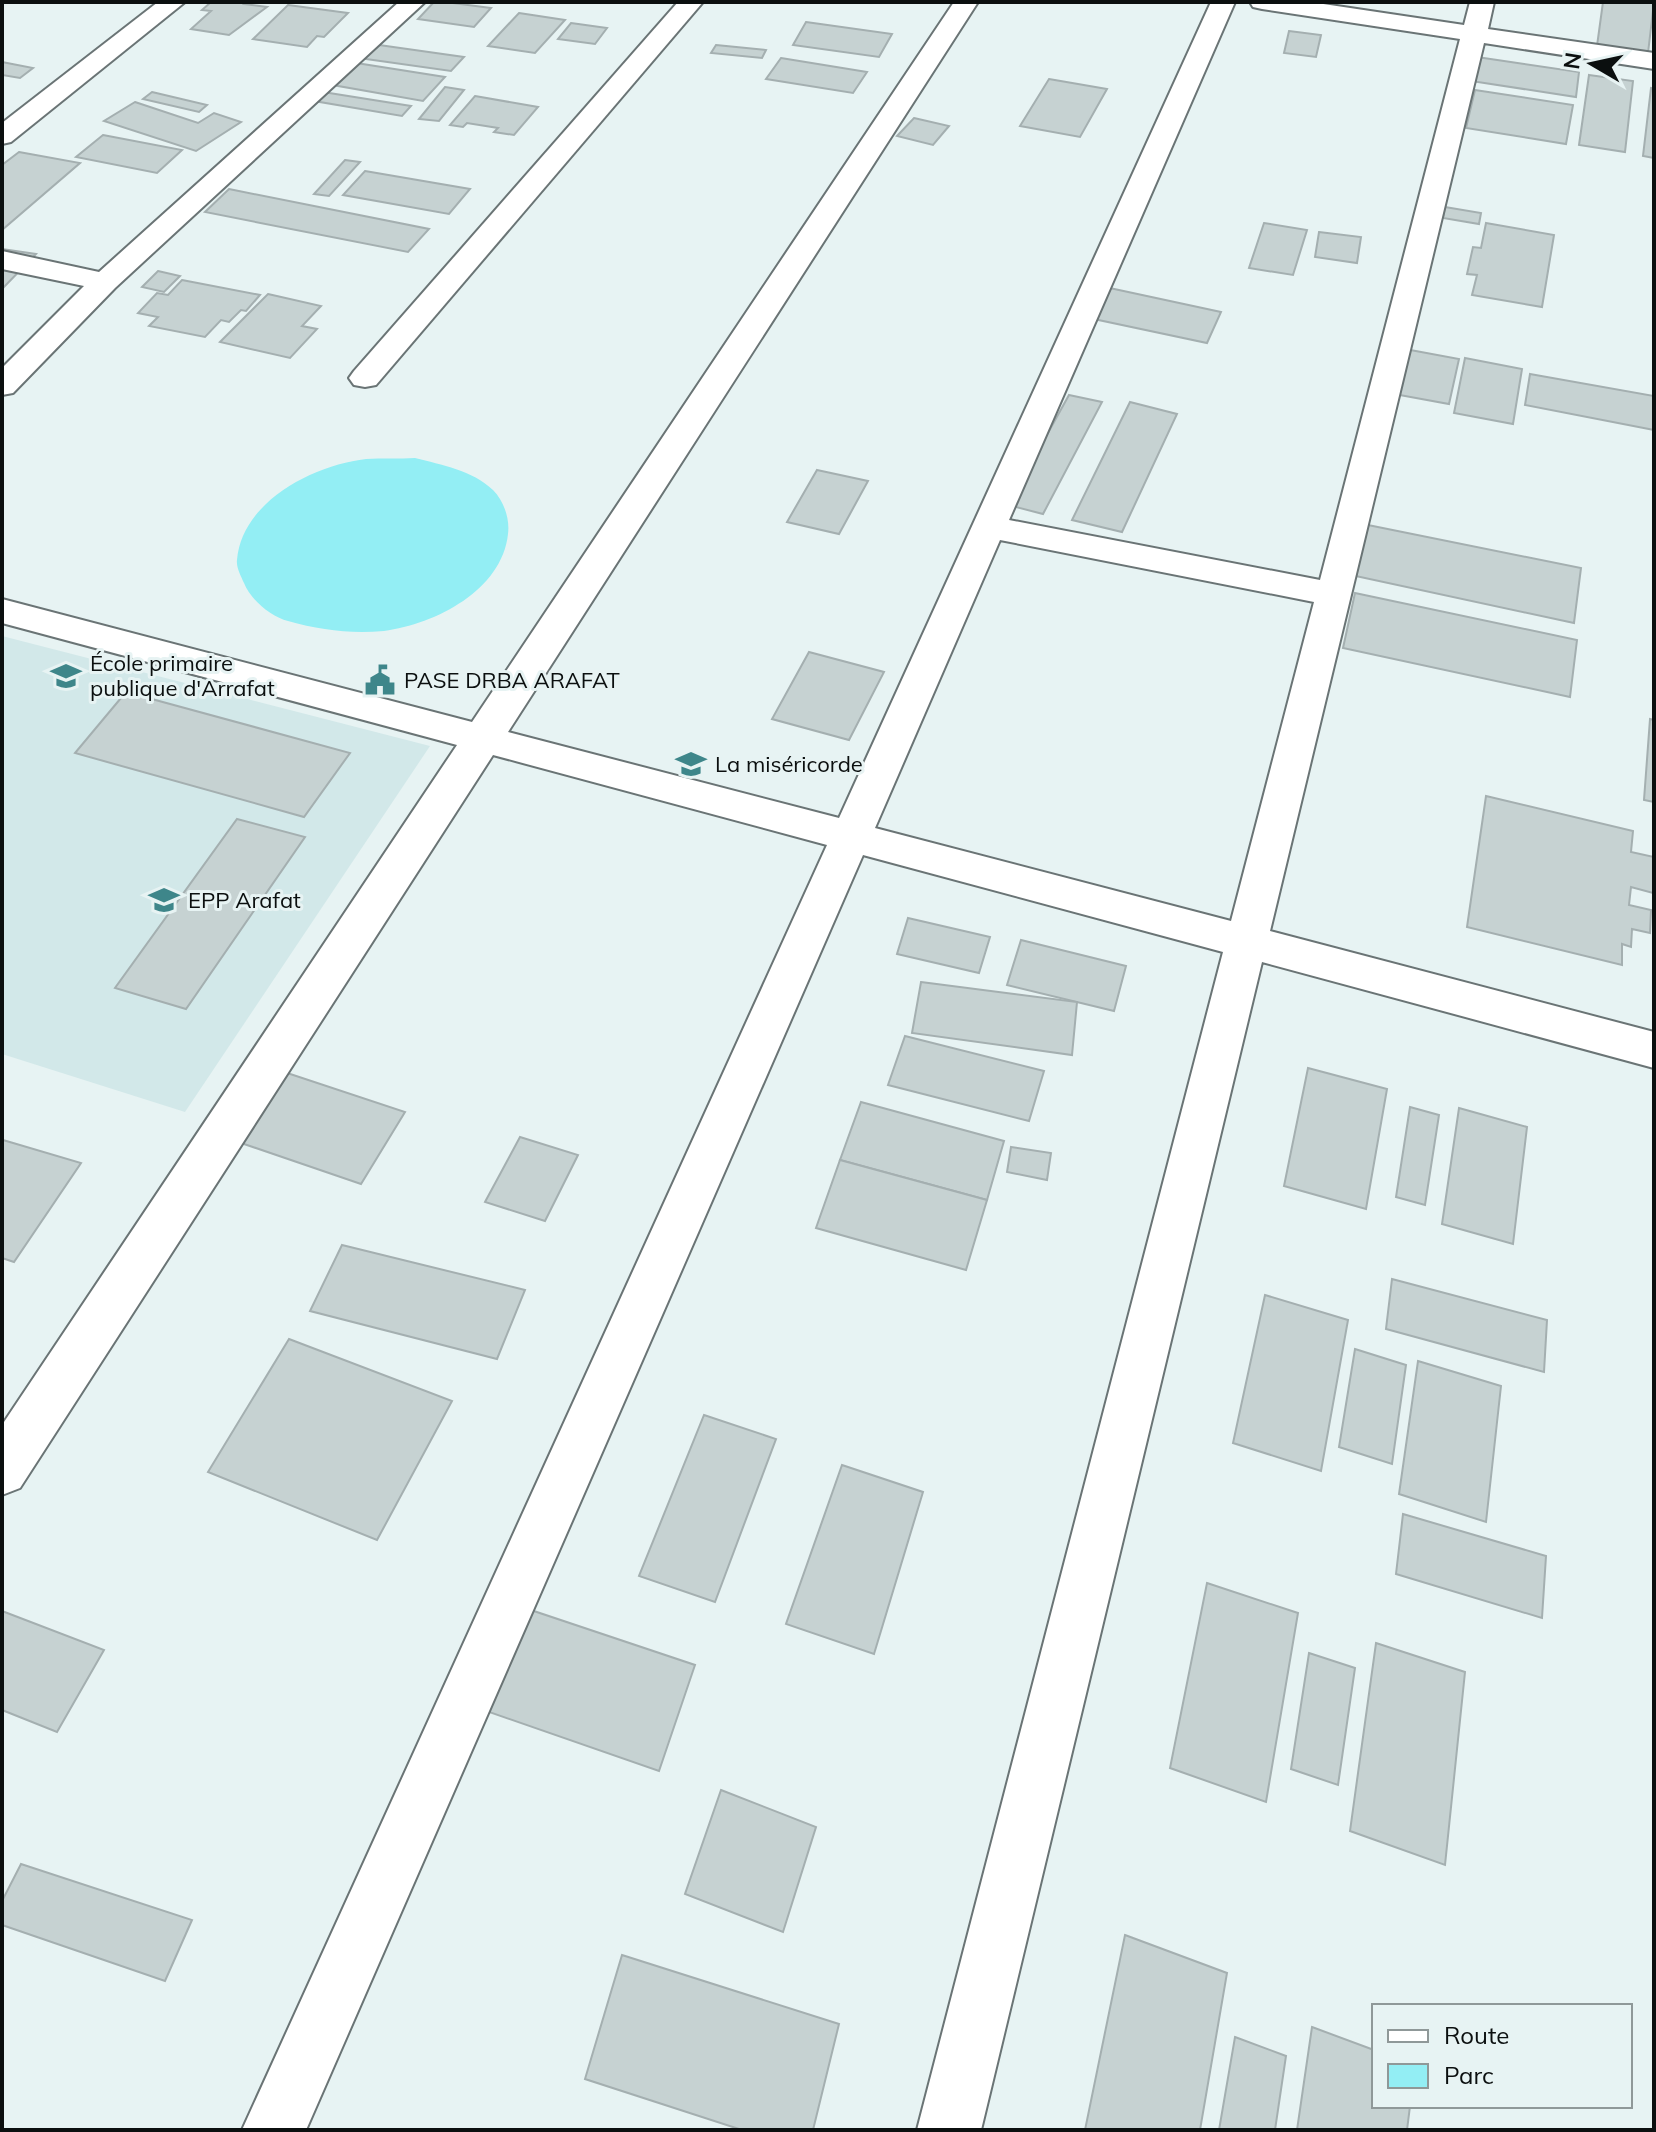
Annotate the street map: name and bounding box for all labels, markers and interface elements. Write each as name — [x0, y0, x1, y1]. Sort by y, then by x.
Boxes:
north arrow — [1552, 24, 1632, 104]
text: N — [1557, 50, 1587, 71]
place label: École primaire publique d'Arrafat — [90, 649, 275, 702]
school or university icon: École primaire publique d'Arrafat — [49, 659, 83, 693]
public building icon: PASE DRBA ARAFAT — [363, 663, 397, 697]
place label: PASE DRBA ARAFAT — [404, 666, 620, 694]
school or university icon: La miséricorde — [674, 747, 708, 781]
place label: La miséricorde — [715, 750, 863, 778]
school or university icon: EPP Arafat — [147, 883, 181, 917]
place label: EPP Arafat — [188, 886, 301, 914]
legend — [1372, 2004, 1632, 2108]
text: Route — [1444, 2020, 1509, 2050]
text: Parc — [1444, 2060, 1494, 2090]

